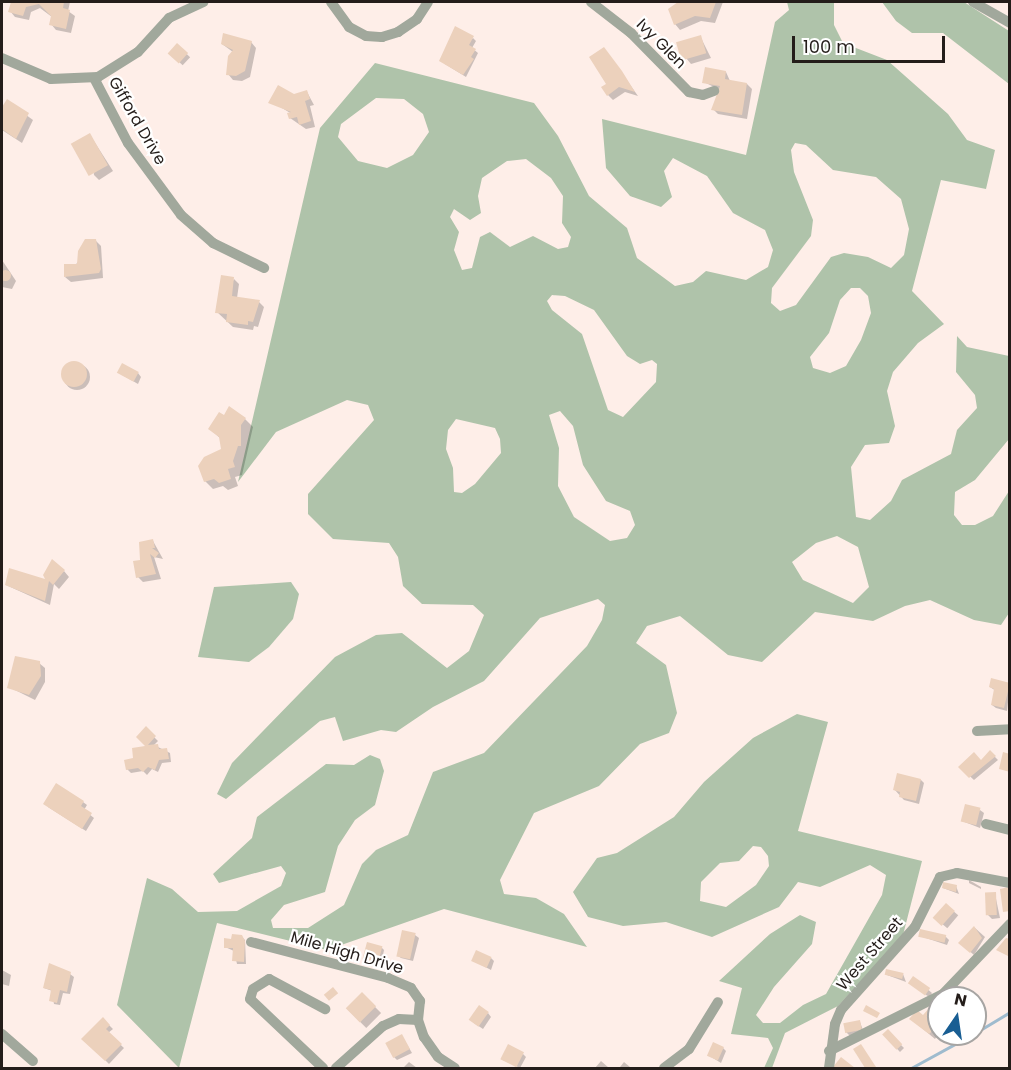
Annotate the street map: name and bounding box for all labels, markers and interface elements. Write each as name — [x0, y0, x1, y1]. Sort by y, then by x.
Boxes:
street label: Ivy Glen — [632, 15, 690, 73]
scale bar — [795, 24, 948, 62]
text: 100 m — [803, 34, 855, 59]
street label: Gifford Drive — [104, 74, 170, 168]
street label: West Street — [833, 913, 907, 995]
street label: Mile High Drive — [288, 928, 406, 978]
north arrow — [927, 986, 987, 1046]
text: N — [952, 987, 969, 1012]

